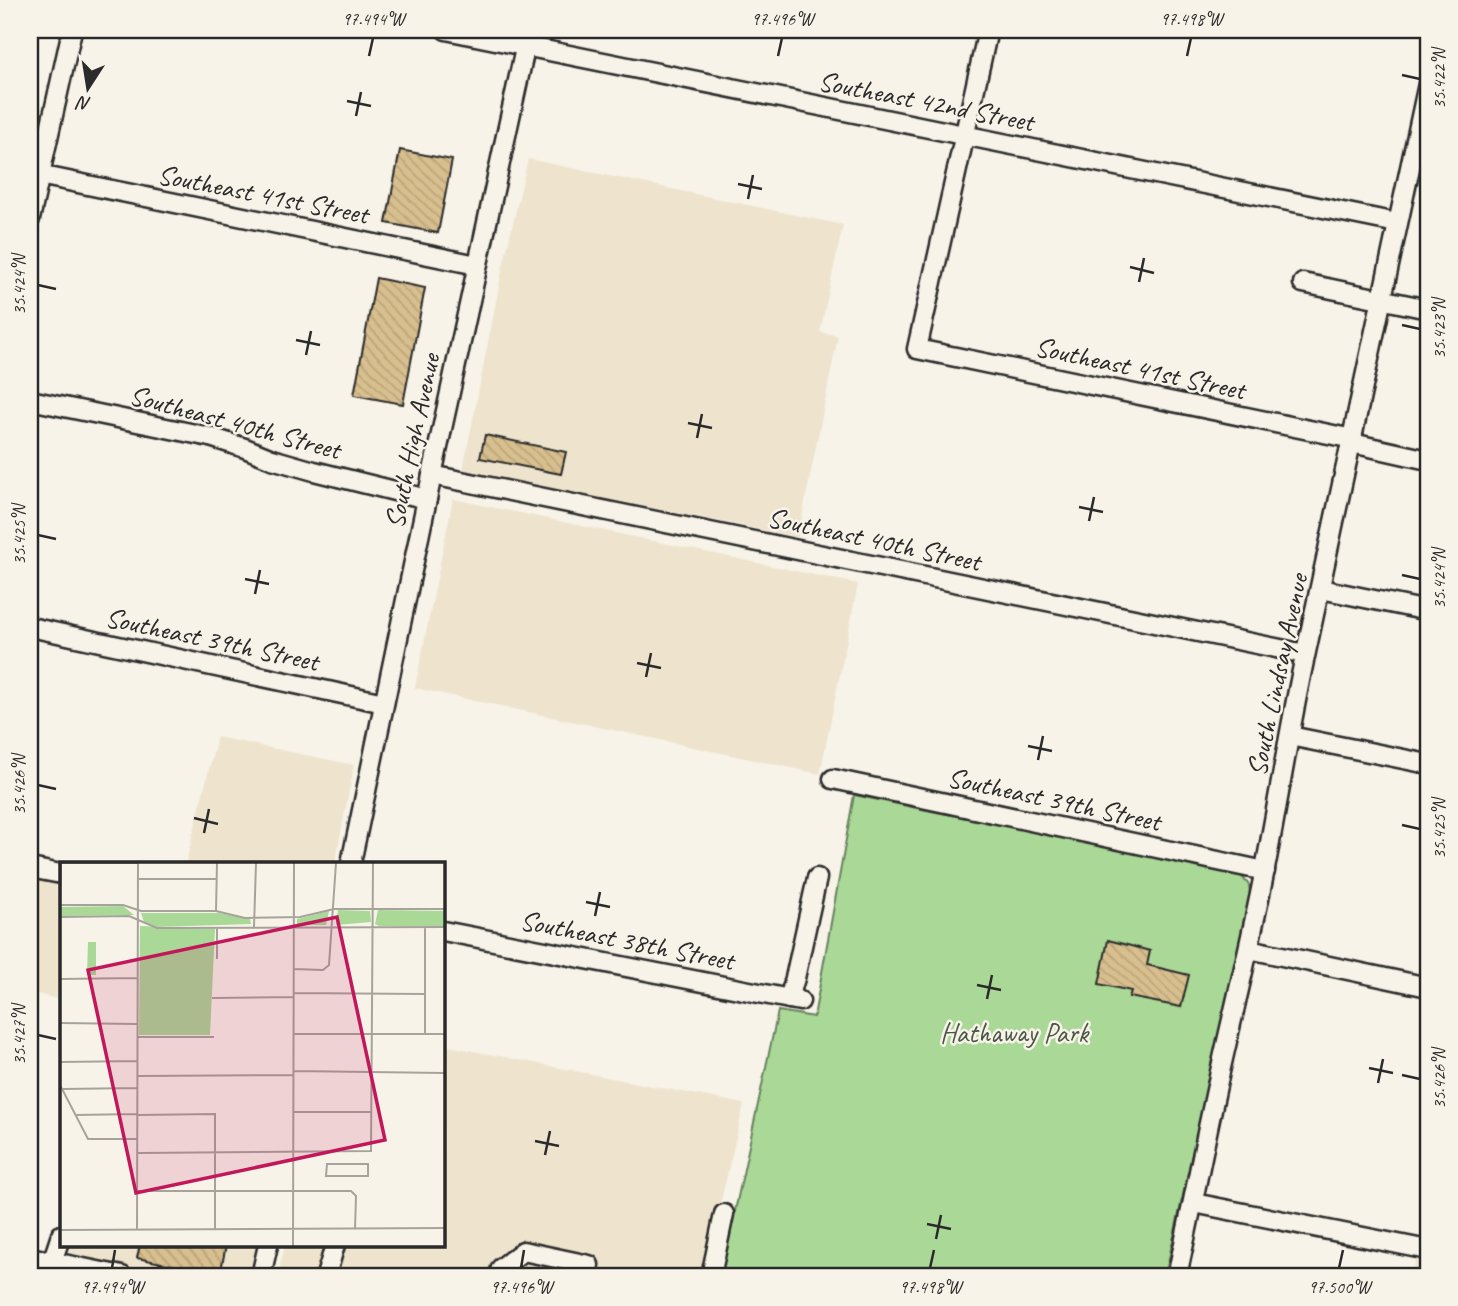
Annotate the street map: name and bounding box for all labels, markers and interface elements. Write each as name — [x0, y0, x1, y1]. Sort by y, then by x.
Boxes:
text: 97.494°W — [342, 8, 407, 30]
text: 97.496°W — [751, 8, 816, 30]
text: 97.498°W — [1160, 8, 1225, 30]
text: 35.422°N — [1428, 46, 1450, 109]
north arrow — [52, 52, 122, 122]
street label: Southeast 42nd Street — [815, 63, 1039, 140]
text: N — [73, 90, 93, 117]
street label: Southeast 41st Street — [155, 156, 374, 232]
text: 35.424°N — [8, 252, 30, 315]
text: 35.423°N — [1428, 296, 1450, 359]
street label: Southeast 41st Street — [1032, 329, 1251, 408]
street label: South High Avenue — [376, 349, 448, 531]
street label: Southeast 40th Street — [126, 377, 347, 468]
street label: Southeast 40th Street — [764, 499, 986, 579]
text: 35.425°N — [8, 502, 30, 565]
text: 35.424°N — [1428, 546, 1450, 609]
street label: South Lindsay Avenue — [1239, 569, 1316, 779]
street label: Southeast 39th Street — [102, 599, 324, 679]
text: 35.426°N — [8, 752, 30, 815]
street label: Southeast 39th Street — [944, 759, 1166, 839]
text: 35.425°N — [1428, 796, 1450, 859]
inset map — [60, 862, 444, 1246]
street label: Southeast 38th Street — [517, 902, 739, 978]
text: 35.427°N — [8, 1002, 30, 1065]
park label: Hathaway Park — [940, 1015, 1090, 1050]
text: 35.426°N — [1428, 1046, 1450, 1109]
text: 97.494°W — [81, 1276, 146, 1298]
text: 97.496°W — [490, 1276, 555, 1298]
text: 97.498°W — [899, 1276, 964, 1298]
text: 97.500°W — [1308, 1276, 1373, 1298]

